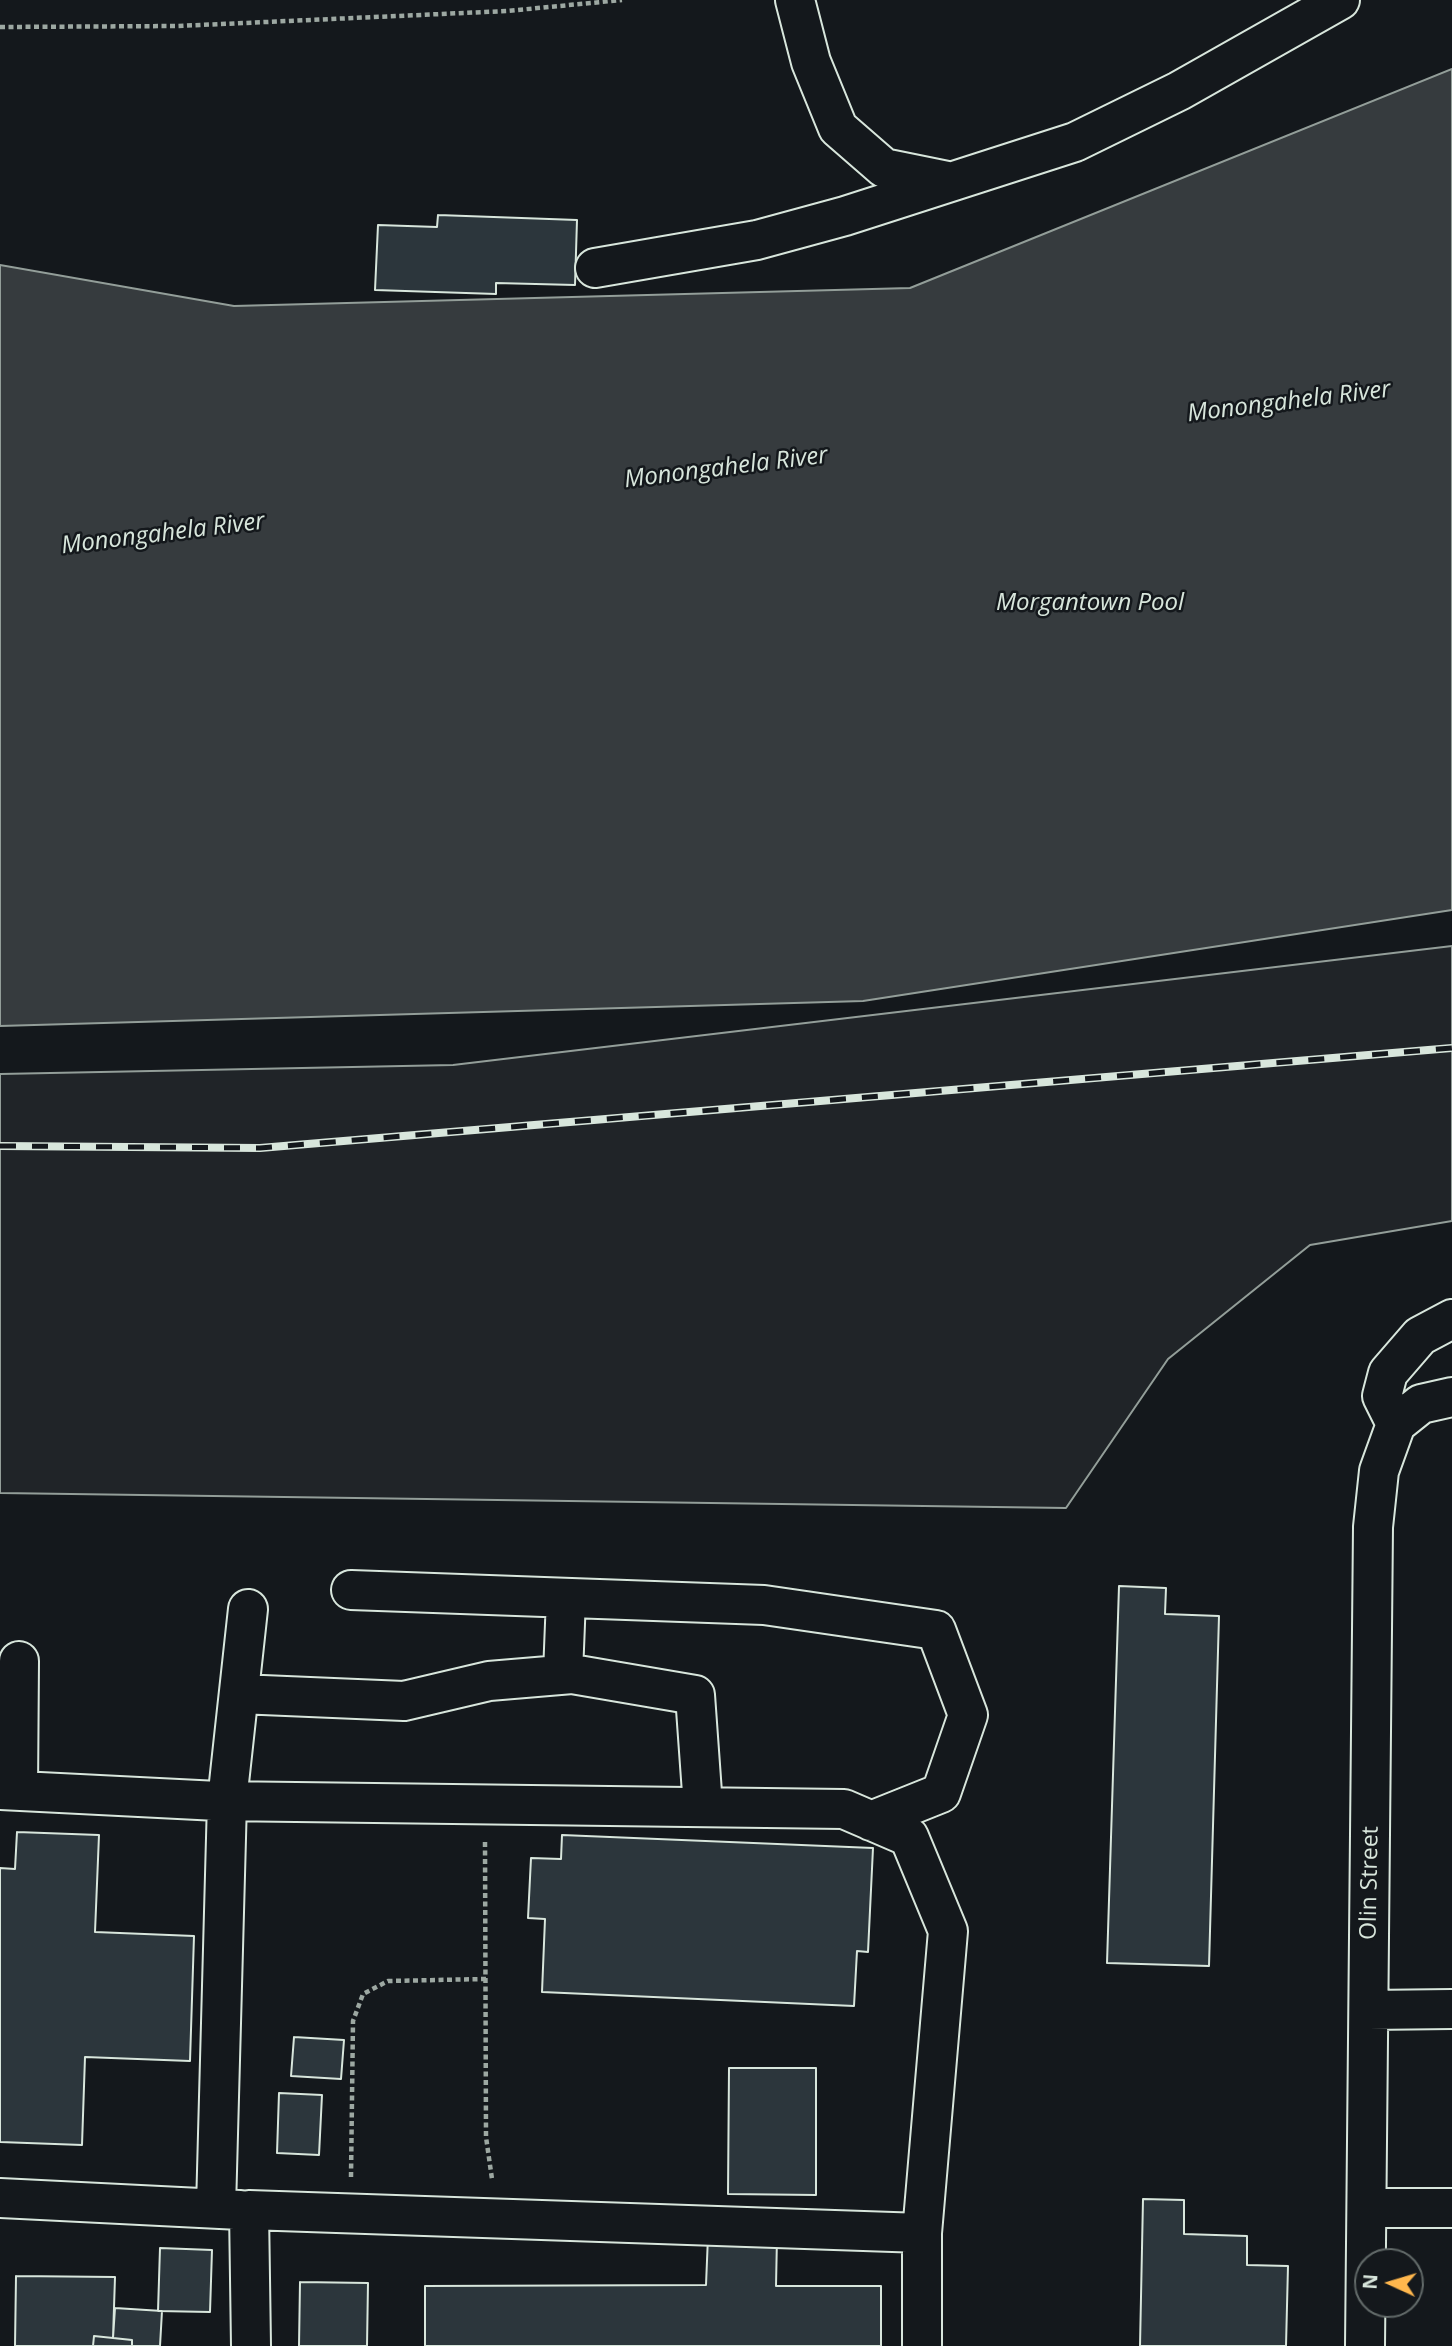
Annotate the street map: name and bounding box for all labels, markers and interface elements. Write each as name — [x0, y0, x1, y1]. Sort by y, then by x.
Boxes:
water label: Monongahela River — [1186, 375, 1392, 429]
water label: Monongahela River — [623, 441, 829, 495]
water label: Monongahela River — [60, 507, 266, 561]
water label: Morgantown Pool — [996, 589, 1184, 617]
street label: Olin Street — [1355, 1826, 1385, 1940]
north arrow — [1354, 2248, 1424, 2318]
text: N — [1357, 2273, 1384, 2290]

